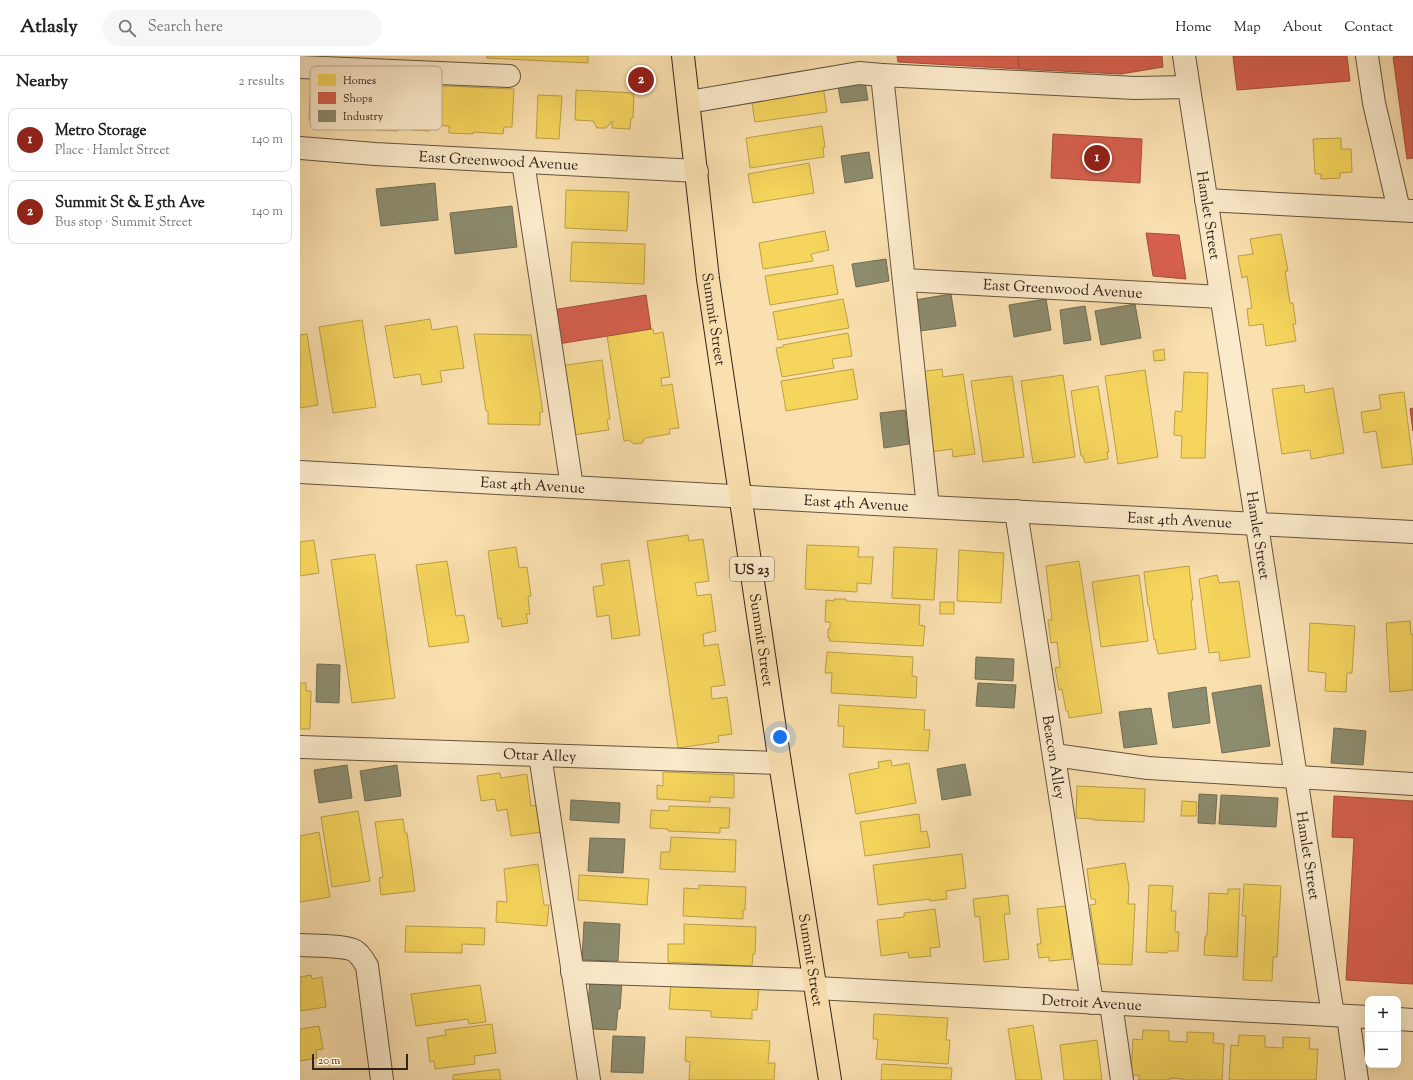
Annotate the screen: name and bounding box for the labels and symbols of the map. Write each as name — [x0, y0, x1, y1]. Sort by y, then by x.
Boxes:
pin: 2 — [628, 65, 654, 95]
legend — [310, 66, 442, 130]
text: Homes — [343, 73, 376, 89]
text: Shops — [343, 91, 372, 107]
text: Industry — [343, 109, 384, 125]
pin: 1 — [1084, 143, 1110, 173]
street label: East Greenwood Avenue — [418, 147, 579, 177]
street label: Hamlet Street — [1190, 170, 1224, 261]
street label: Summit Street — [695, 272, 730, 367]
street label: East Greenwood Avenue — [982, 275, 1143, 305]
street label: East 4th Avenue — [480, 473, 586, 500]
street label: Hamlet Street — [1240, 490, 1274, 581]
street label: East 4th Avenue — [803, 491, 909, 518]
street label: East 4th Avenue — [1127, 508, 1233, 535]
road number: US 23 — [730, 557, 774, 581]
street label: Summit Street — [743, 592, 777, 688]
street label: Beacon Alley — [1036, 714, 1069, 801]
your location — [770, 727, 790, 747]
street label: Ottar Alley — [503, 745, 577, 768]
street label: Hamlet Street — [1289, 810, 1324, 901]
street label: Summit Street — [792, 912, 827, 1008]
street label: Detroit Avenue — [1041, 991, 1142, 1017]
scale bar — [312, 1052, 408, 1071]

